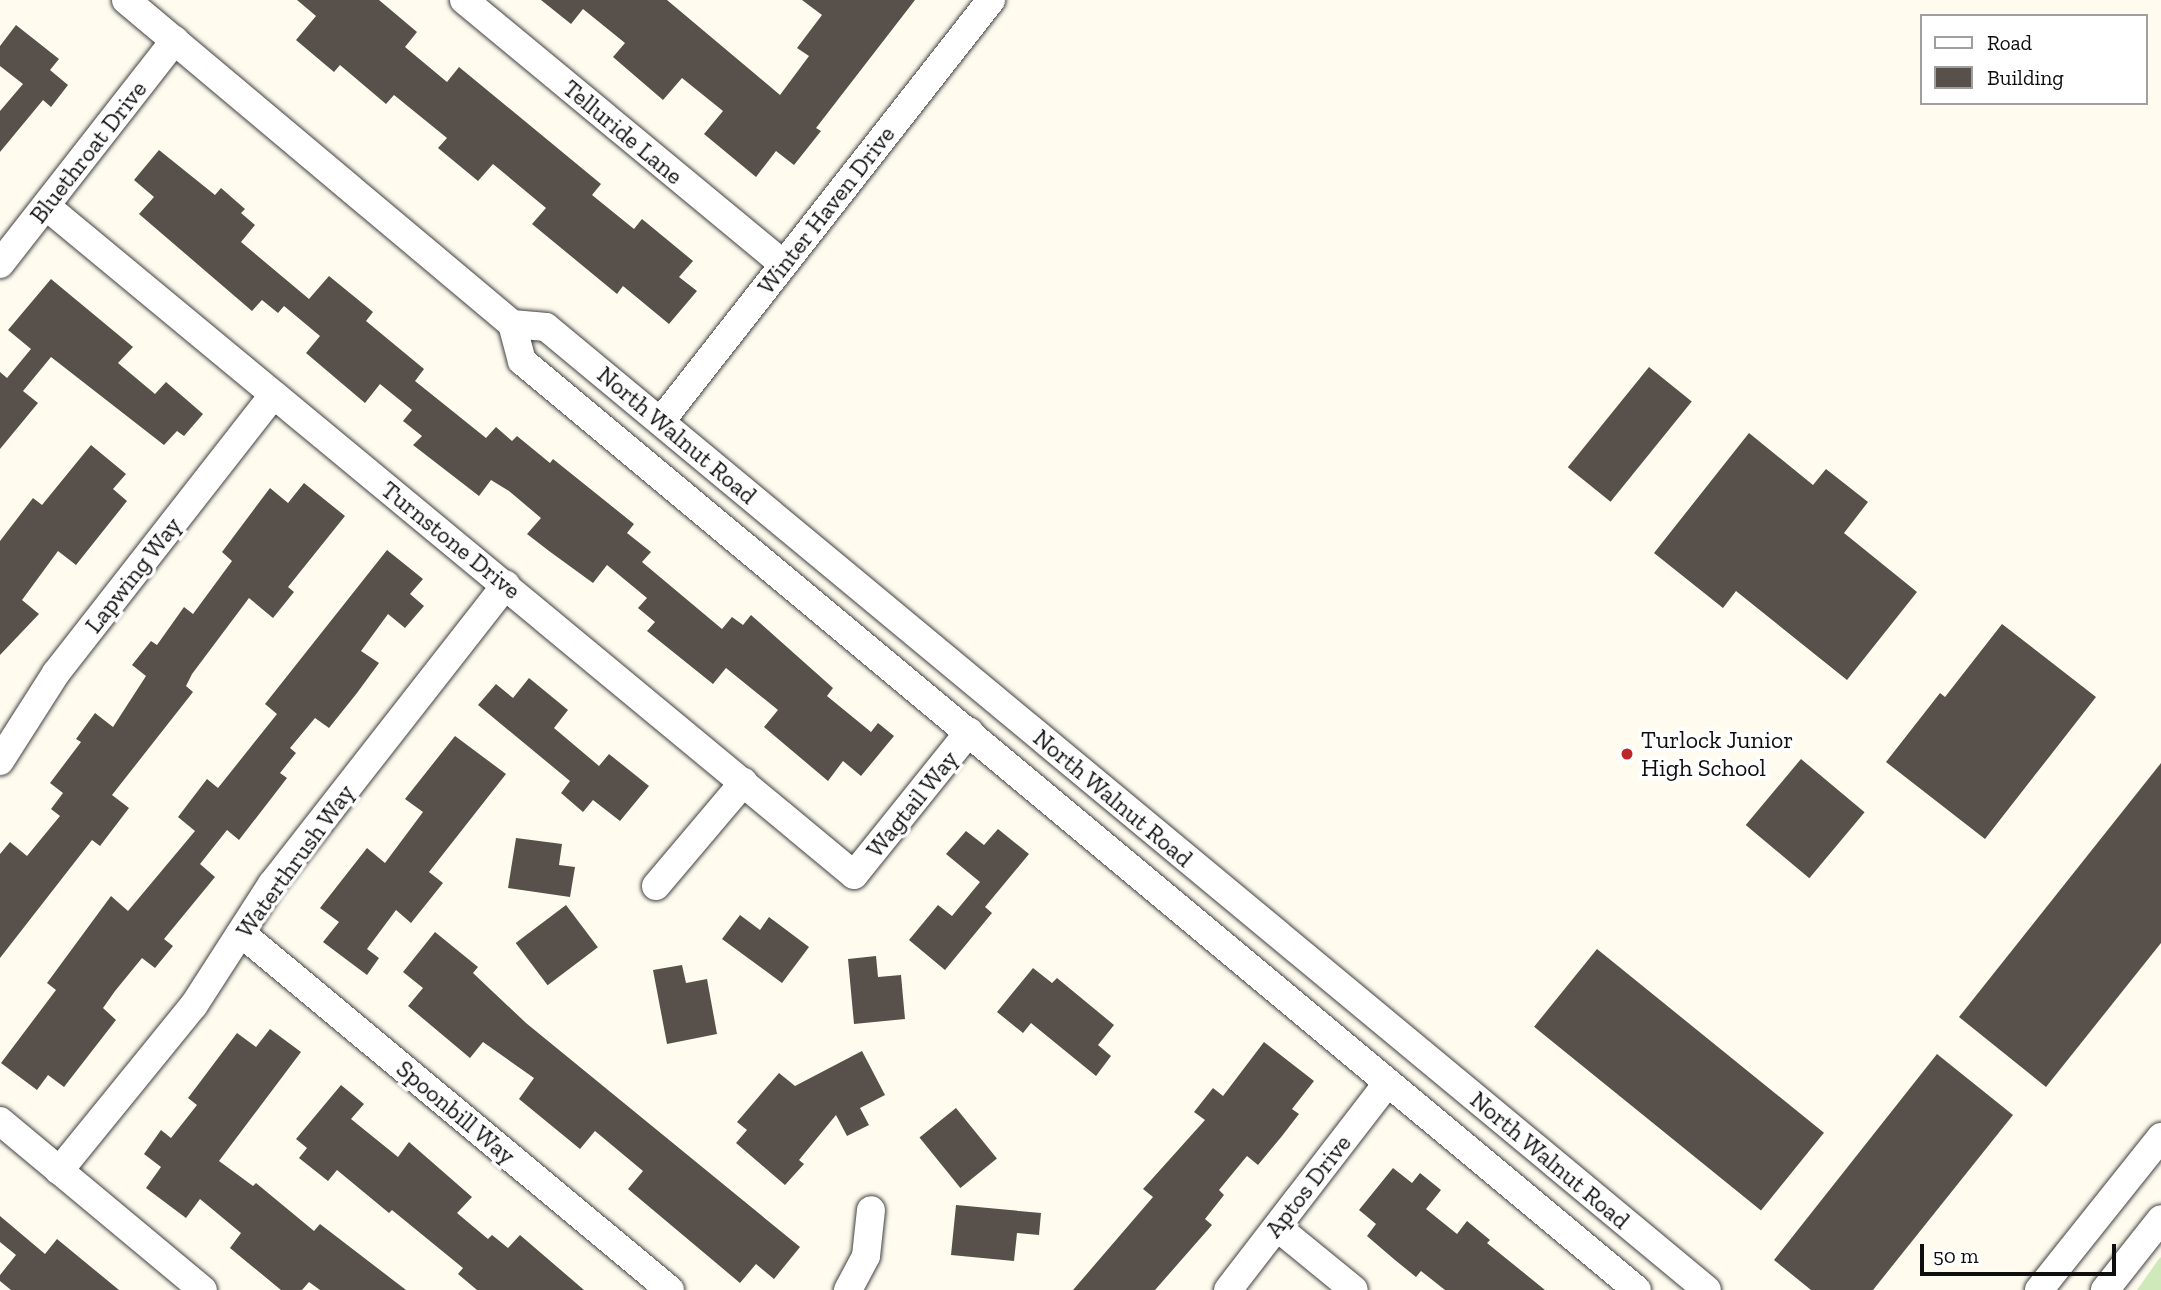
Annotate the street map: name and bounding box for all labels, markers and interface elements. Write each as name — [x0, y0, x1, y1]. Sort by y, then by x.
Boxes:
legend — [1920, 14, 2147, 105]
text: Road — [1987, 30, 2032, 55]
text: Building — [1987, 65, 2064, 90]
street label: Telluride Lane — [557, 74, 689, 190]
street label: Bluethroat Drive — [24, 75, 152, 229]
street label: Winter Haven Drive — [751, 120, 901, 300]
street label: North Walnut Road — [591, 360, 763, 510]
street label: Turnstone Drive — [376, 475, 526, 605]
street label: Lapwing Way — [79, 511, 187, 639]
street label: North Walnut Road — [1027, 723, 1199, 873]
place label: Turlock Junior High School — [1641, 726, 1794, 782]
street label: Wagtail Way — [860, 744, 964, 864]
marker: Turlock Junior High School — [1619, 746, 1635, 762]
street label: Waterthrush Way — [230, 778, 360, 944]
street label: Spoonbill Way — [391, 1054, 521, 1170]
street label: North Walnut Road — [1464, 1085, 1636, 1235]
street label: Aptos Drive — [1259, 1129, 1357, 1243]
scale bar — [1923, 1230, 2119, 1274]
text: 50 m — [1933, 1243, 1979, 1268]

